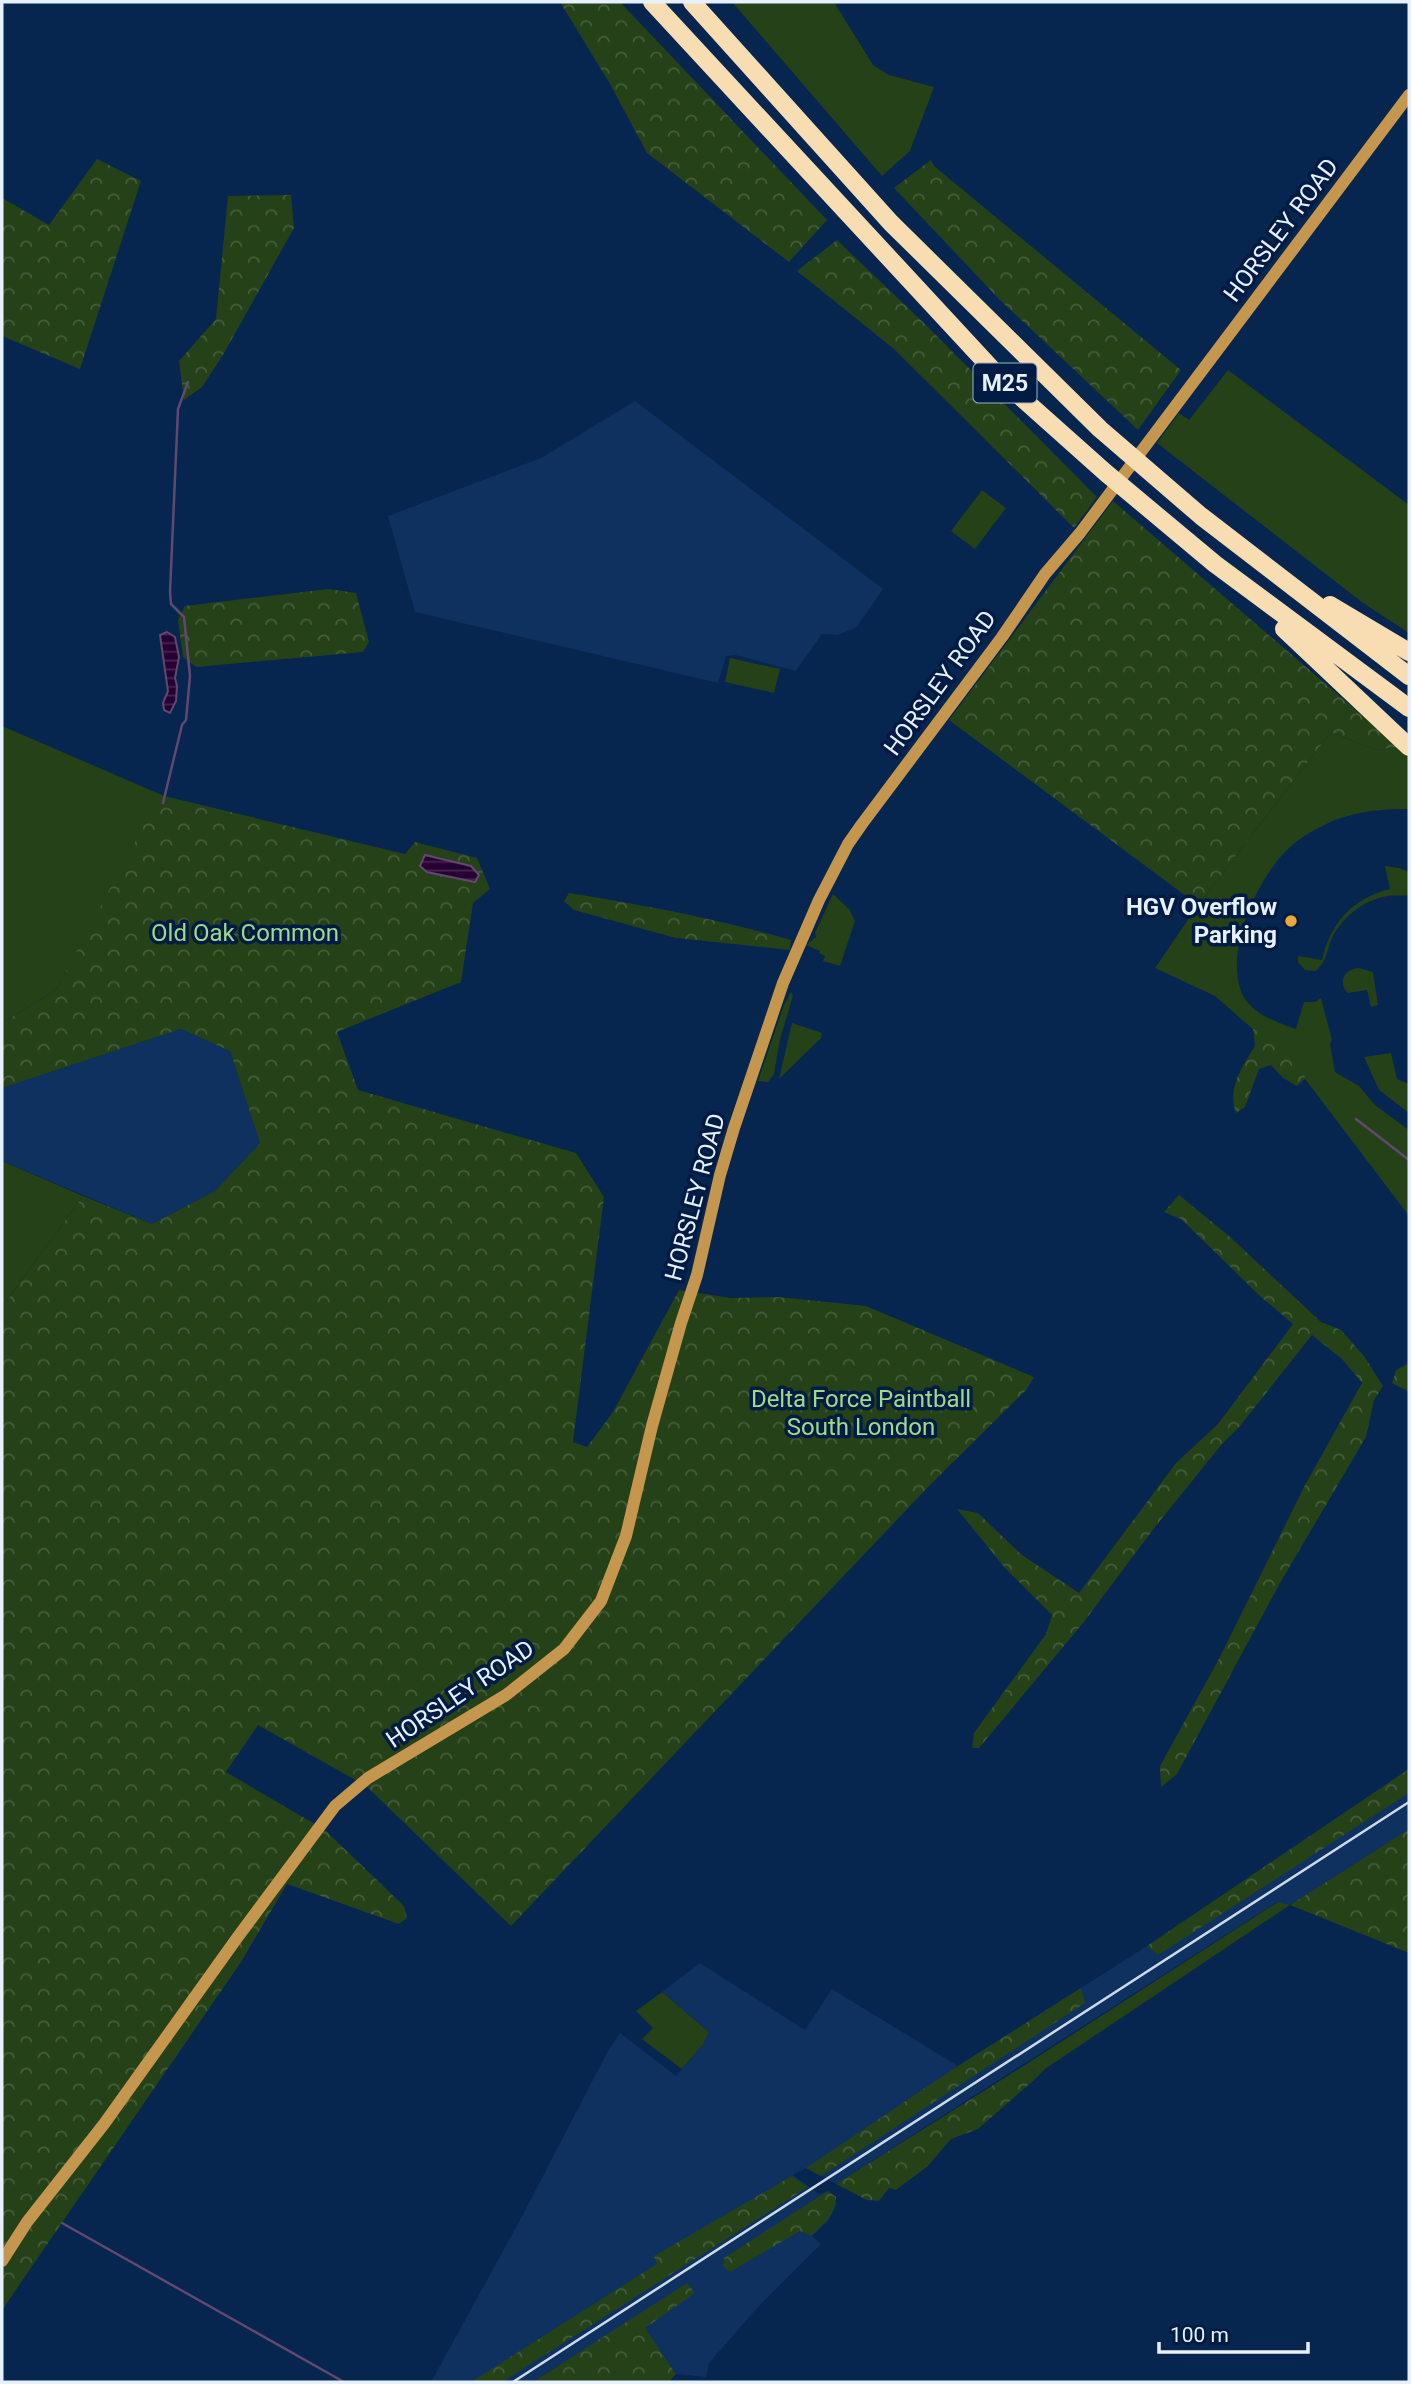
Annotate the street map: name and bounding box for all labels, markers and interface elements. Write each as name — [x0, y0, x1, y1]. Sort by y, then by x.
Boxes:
street label: HORSLEY ROAD — [1218, 153, 1344, 307]
road number: M25 — [974, 364, 1036, 402]
street label: HORSLEY ROAD — [878, 605, 1002, 761]
place label: HGV Overflow Parking — [1126, 893, 1277, 949]
marker: HGV Overflow Parking — [1283, 913, 1299, 929]
park label: Old Oak Common — [151, 919, 339, 947]
street label: HORSLEY ROAD — [659, 1110, 731, 1284]
park label: Delta Force Paintball South London — [751, 1385, 971, 1441]
street label: HORSLEY ROAD — [381, 1634, 539, 1754]
scale bar — [1159, 2310, 1308, 2354]
text: 100 m — [1170, 2323, 1229, 2347]

